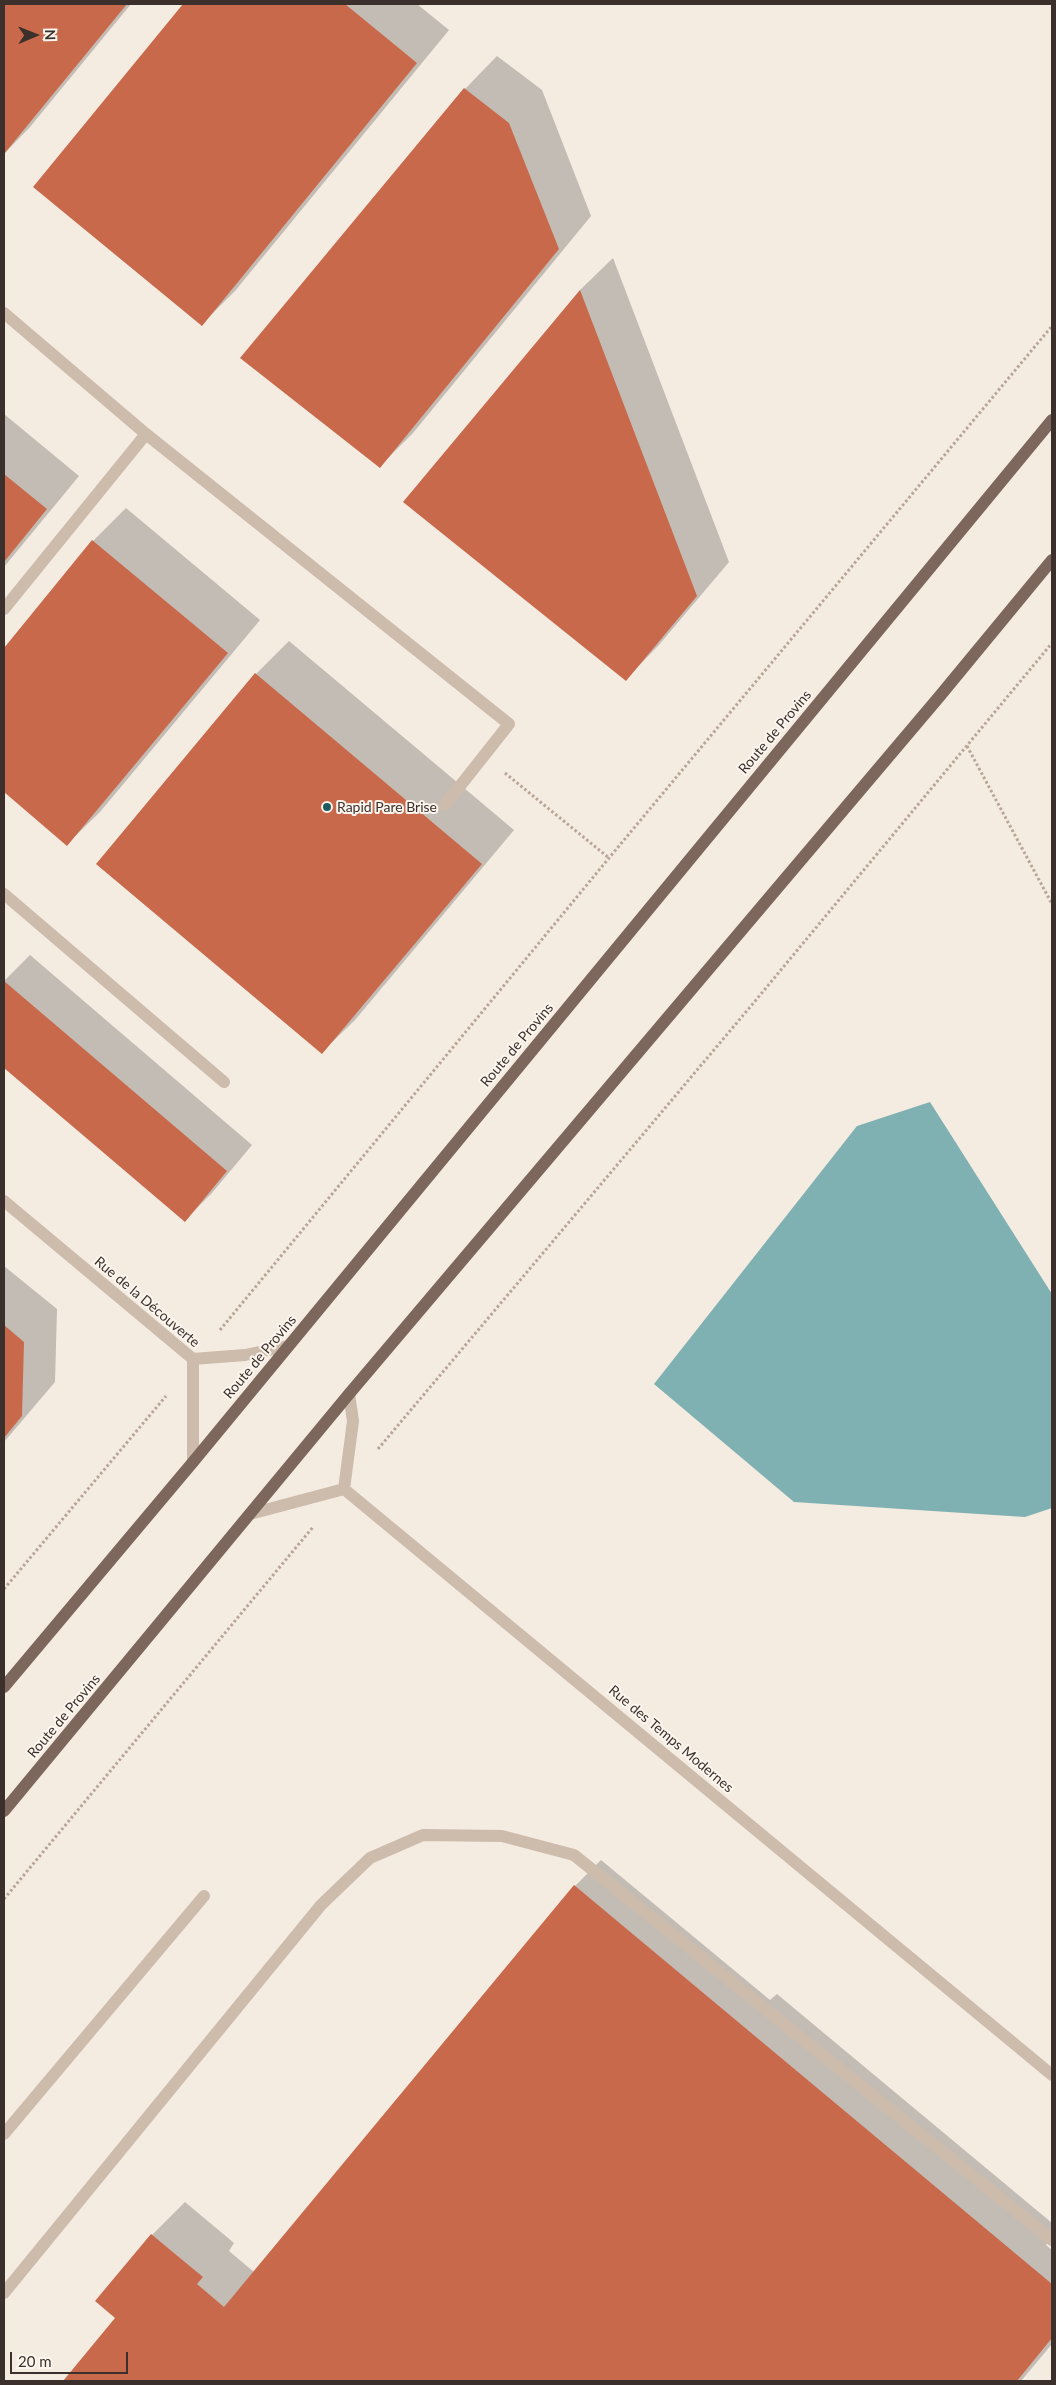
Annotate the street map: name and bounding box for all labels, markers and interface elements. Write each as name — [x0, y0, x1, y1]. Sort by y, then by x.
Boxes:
north arrow — [10, 10, 60, 60]
text: N — [42, 29, 59, 40]
street label: Route de Provins — [735, 687, 815, 777]
place label: Rapid Pare Brise — [337, 799, 437, 815]
marker: Rapid Pare Brise — [321, 801, 333, 813]
street label: Route de Provins — [477, 1000, 557, 1090]
street label: Rue de la Découverte — [91, 1253, 203, 1351]
street label: Route de Provins — [220, 1312, 300, 1402]
street label: Route de Provins — [24, 1671, 104, 1761]
street label: Rue des Temps Modernes — [605, 1682, 737, 1796]
scale bar — [12, 2342, 130, 2374]
text: 20 m — [18, 2352, 52, 2370]

